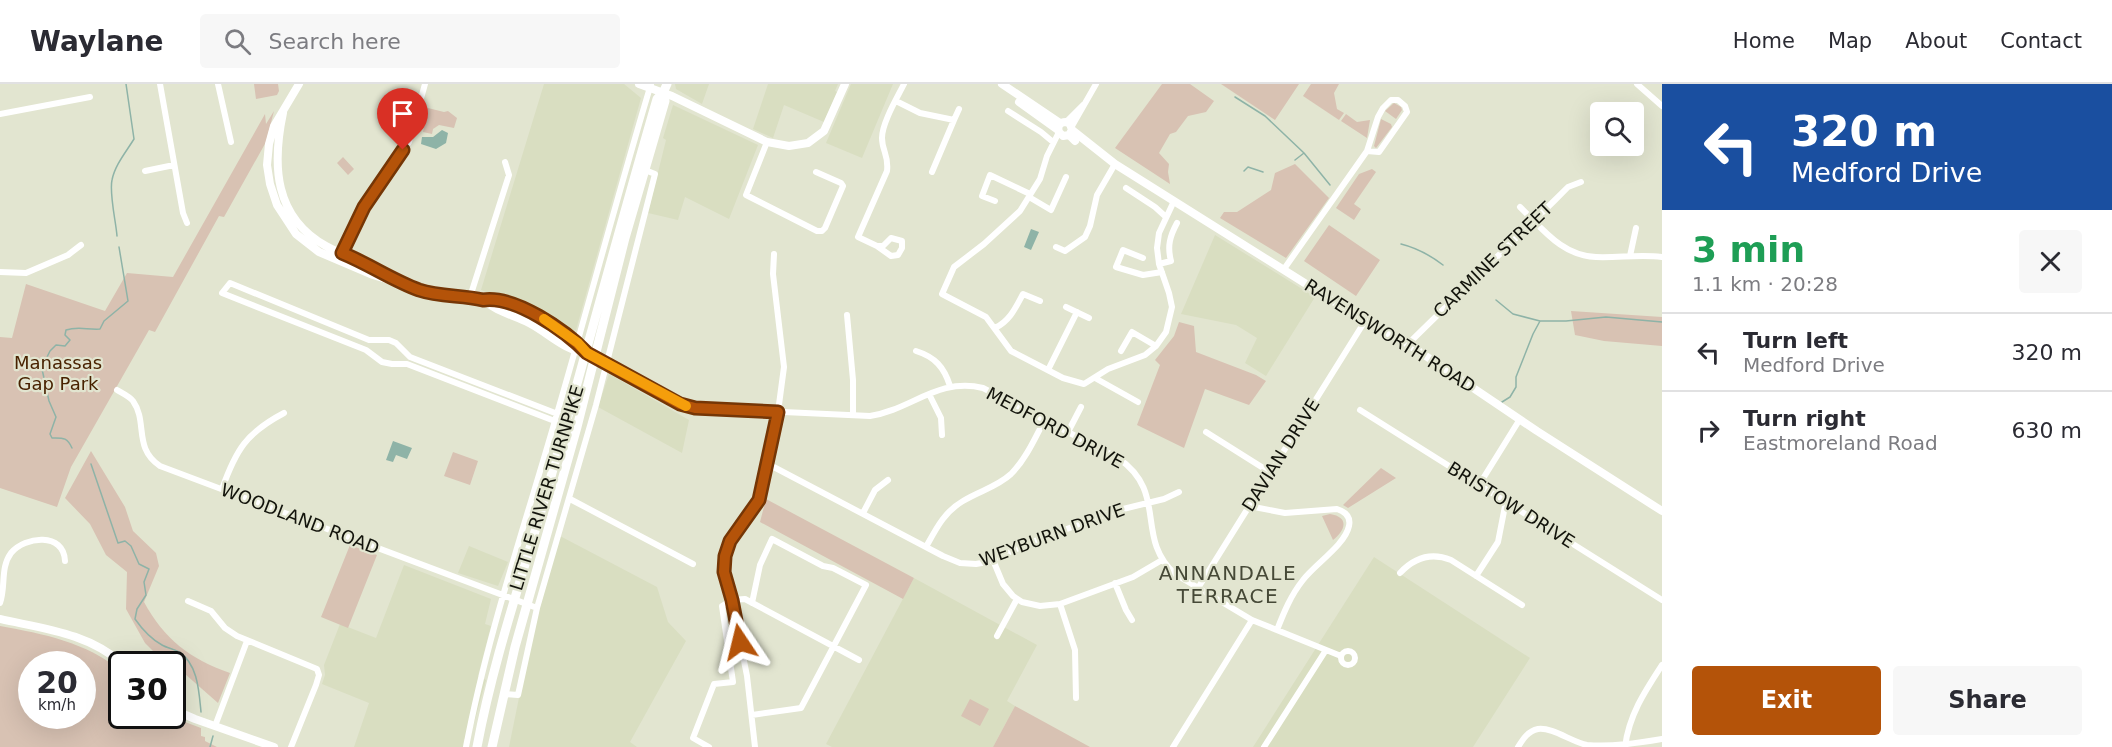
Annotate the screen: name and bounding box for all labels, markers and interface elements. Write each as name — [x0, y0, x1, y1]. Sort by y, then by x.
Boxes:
search box — [200, 14, 620, 68]
text: Waylane — [30, 25, 164, 58]
icon: search — [221, 25, 254, 58]
text: Search here — [269, 29, 401, 54]
text: Home — [1733, 29, 1795, 53]
text: Map — [1828, 29, 1872, 53]
text: About — [1905, 29, 1967, 53]
text: Contact — [2000, 29, 2082, 53]
pin — [377, 88, 428, 150]
icon: arrive — [386, 97, 419, 130]
map controls — [1590, 102, 1644, 156]
button: search — [1590, 102, 1644, 156]
text: 320 m — [1791, 107, 1937, 156]
icon: left — [1692, 108, 1770, 186]
text: Medford Drive — [1791, 157, 1982, 188]
street label: CARMINE STREET — [1429, 197, 1557, 322]
text: 3 min — [1692, 229, 1805, 270]
button: close — [2019, 230, 2082, 293]
text: 1.1 km · 20:28 — [1692, 272, 1838, 296]
street label: RAVENSWORTH ROAD — [1301, 274, 1480, 397]
text: Turn left — [1743, 328, 1848, 353]
icon: left — [1692, 336, 1725, 369]
text: 320 m — [2012, 340, 2082, 365]
park label: Manassas Gap Park — [14, 352, 102, 394]
text: Medford Drive — [1743, 353, 1885, 377]
street label: MEDFORD DRIVE — [983, 382, 1128, 473]
street label: LITTLE RIVER TURNPIKE — [505, 383, 588, 593]
street label: DAVIAN DRIVE — [1237, 394, 1324, 515]
text: Turn right — [1743, 406, 1866, 431]
icon: right — [1692, 414, 1725, 447]
text: 630 m — [2012, 418, 2082, 443]
text: Eastmoreland Road — [1743, 431, 1938, 455]
street label: BRISTOW DRIVE — [1444, 457, 1579, 552]
street label: WOODLAND ROAD — [218, 479, 383, 558]
street label: WEYBURN DRIVE — [976, 499, 1127, 571]
district label: ANNANDALE TERRACE — [1159, 561, 1297, 608]
position arrow — [708, 610, 772, 674]
speed limit sign: 30 — [108, 651, 186, 729]
text: 20 — [36, 665, 78, 700]
button: Exit — [1692, 666, 1881, 735]
button: Share — [1893, 666, 2082, 735]
text: km/h — [38, 696, 76, 714]

